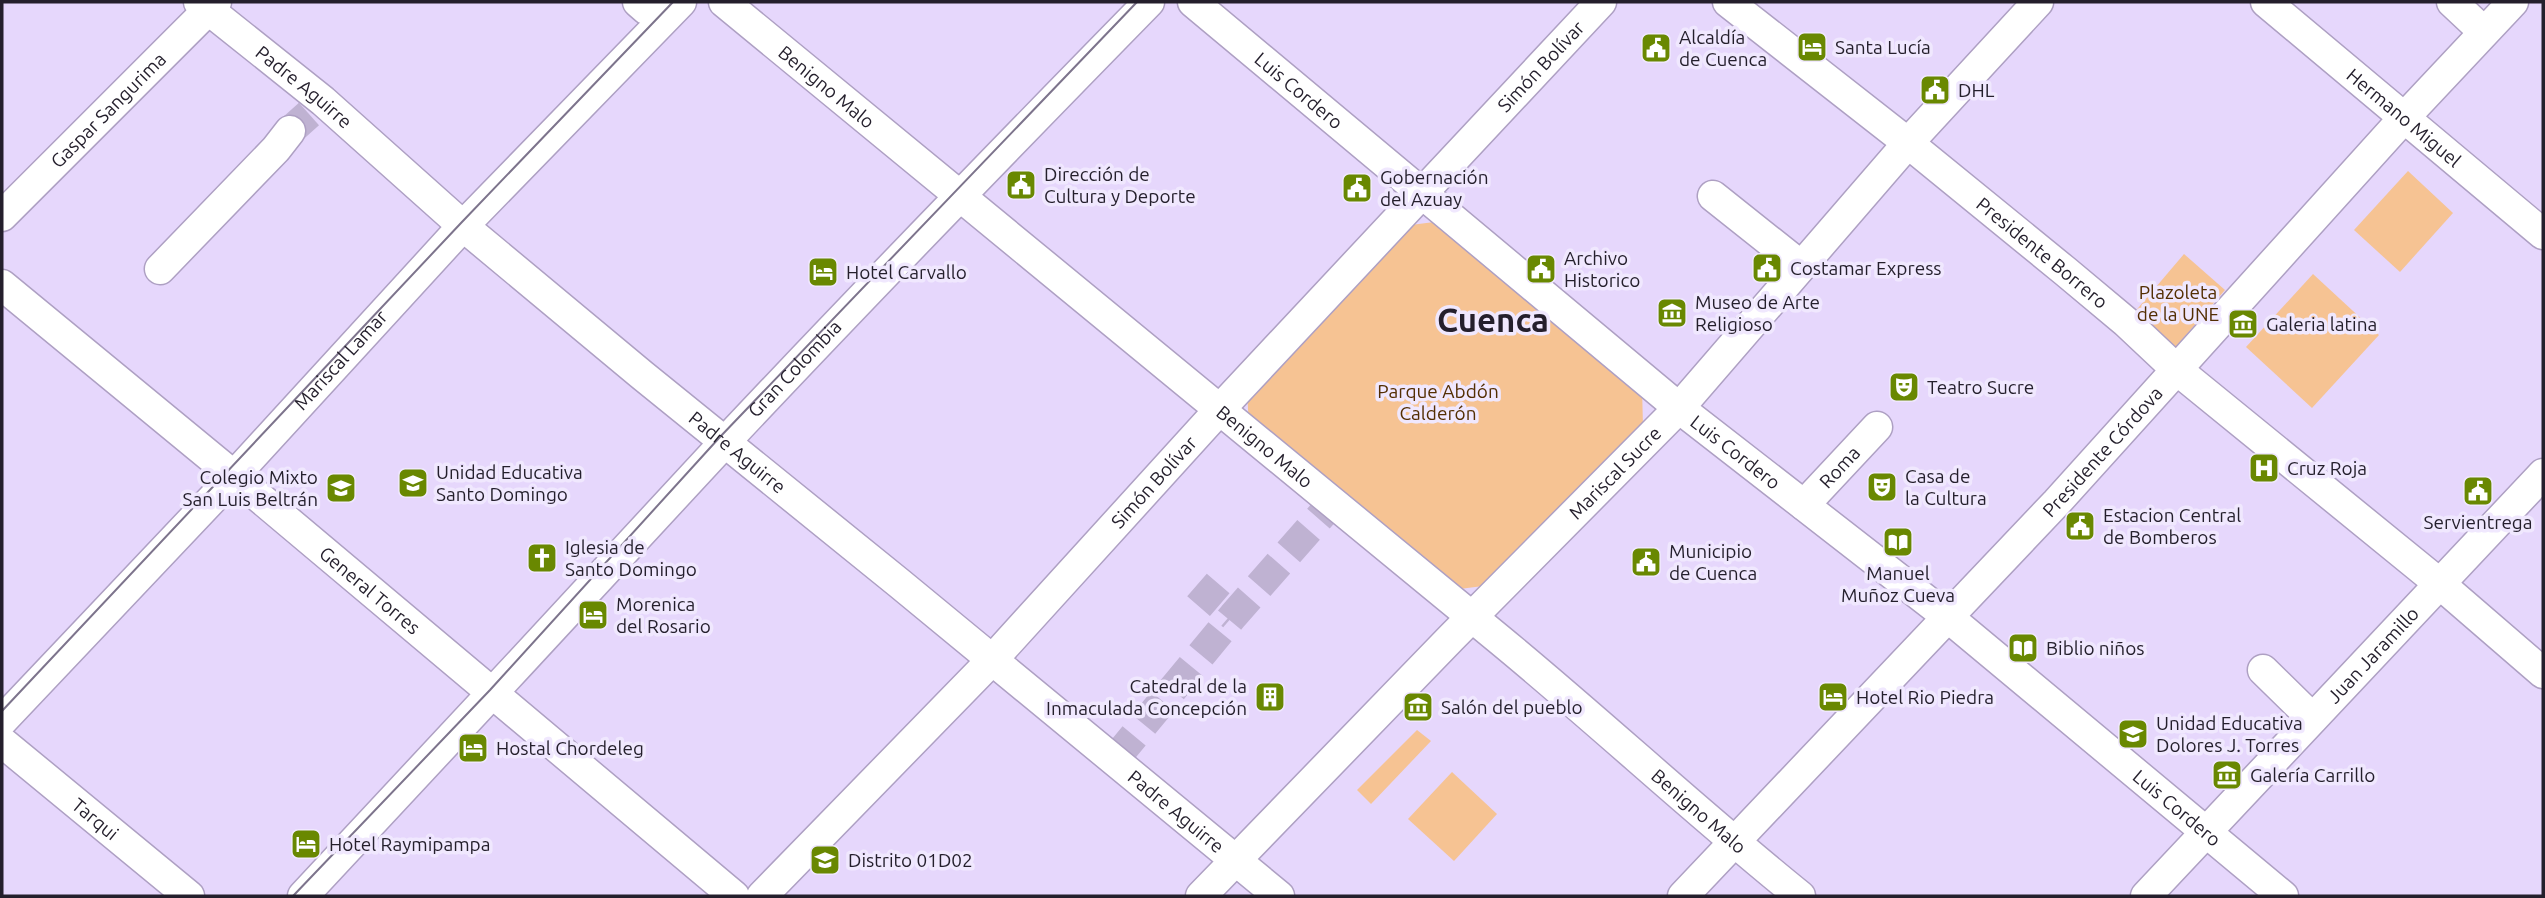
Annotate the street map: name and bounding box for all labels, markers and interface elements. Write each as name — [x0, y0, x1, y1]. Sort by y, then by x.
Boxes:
street label: Simón Bolívar — [1493, 16, 1589, 116]
place label: Alcaldía de Cuenca — [1679, 26, 1767, 70]
hotel icon: Santa Lucía — [1795, 30, 1829, 64]
public building icon: Alcaldía de Cuenca — [1639, 31, 1673, 65]
place label: Santa Lucía — [1835, 36, 1931, 58]
street label: Padre Aguirre — [252, 41, 357, 133]
street label: Benigno Malo — [774, 41, 879, 133]
street label: Gaspar Sangurima — [46, 48, 170, 172]
street label: Luis Cordero — [1251, 48, 1347, 133]
street label: Hermano Miguel — [2343, 64, 2465, 172]
public building icon: DHL — [1918, 73, 1952, 107]
place label: DHL — [1958, 79, 1995, 101]
place label: Dirección de Cultura y Deporte — [1044, 163, 1196, 207]
place label: Gobernación del Azuay — [1380, 166, 1489, 210]
public building icon: Dirección de Cultura y Deporte — [1004, 168, 1038, 202]
public building icon: Gobernación del Azuay — [1340, 171, 1374, 205]
street label: Presidente Borrero — [1972, 192, 2112, 313]
place label: Archivo Historico — [1564, 247, 1640, 291]
public building icon: Costamar Express — [1750, 251, 1784, 285]
public building icon: Archivo Historico — [1524, 252, 1558, 286]
hotel icon: Hotel Carvallo — [806, 255, 840, 289]
place label: Costamar Express — [1790, 257, 1942, 279]
place label: Hotel Carvallo — [846, 261, 967, 283]
park label: Plazoleta de la UNE — [2137, 281, 2219, 325]
place label: Museo de Arte Religioso — [1695, 291, 1820, 335]
museum icon: Museo de Arte Religioso — [1655, 296, 1689, 330]
district label: Cuenca — [1437, 301, 1549, 338]
street label: Mariscal Lamar — [289, 305, 391, 414]
museum icon: Galeria latina — [2226, 307, 2260, 341]
place label: Galeria latina — [2266, 313, 2377, 335]
street label: Gran Colombia — [743, 315, 846, 422]
theatre icon: Teatro Sucre — [1887, 370, 1921, 404]
place label: Teatro Sucre — [1927, 376, 2034, 398]
park label: Parque Abdón Calderón — [1377, 380, 1499, 424]
street label: Presidente Córdova — [2038, 382, 2167, 521]
street label: Benigno Malo — [1212, 401, 1317, 492]
street label: Padre Aguirre — [685, 407, 790, 498]
street label: Luis Cordero — [1686, 410, 1785, 494]
street label: Mariscal Sucre — [1564, 422, 1665, 524]
street label: Simón Bolívar — [1106, 432, 1201, 533]
street label: Roma — [1815, 442, 1864, 492]
hospital icon: Cruz Roja — [2247, 451, 2281, 485]
place label: Cruz Roja — [2287, 457, 2367, 479]
place label: Unidad Educativa Santo Domingo — [436, 461, 583, 505]
place label: Casa de la Cultura — [1905, 465, 1987, 509]
place label: Colegio Mixto San Luis Beltrán — [183, 466, 318, 510]
school or university icon: Unidad Educativa Santo Domingo — [396, 466, 430, 500]
theatre icon: Casa de la Cultura — [1865, 470, 1899, 504]
school or university icon: Colegio Mixto San Luis Beltrán — [324, 471, 358, 505]
public building icon: Servientrega — [2461, 474, 2495, 508]
place label: Estacion Central de Bomberos — [2103, 504, 2241, 548]
public building icon: Estacion Central de Bomberos — [2063, 509, 2097, 543]
place label: Servientrega — [2423, 511, 2533, 533]
library icon: Manuel Muñoz Cueva — [1881, 525, 1915, 559]
place label: Iglesia de Santo Domingo — [565, 536, 697, 580]
place label: Municipio de Cuenca — [1669, 540, 1757, 584]
church icon: Iglesia de Santo Domingo — [525, 541, 559, 575]
street label: General Torres — [315, 542, 425, 639]
public building icon: Municipio de Cuenca — [1629, 545, 1663, 579]
place label: Manuel Muñoz Cueva — [1841, 562, 1955, 606]
place label: Morenica del Rosario — [616, 593, 711, 637]
hotel icon: Morenica del Rosario — [576, 598, 610, 632]
street label: Juan Jaramillo — [2322, 602, 2423, 707]
library icon: Biblio niños — [2006, 631, 2040, 665]
place label: Biblio niños — [2046, 637, 2145, 659]
place label: Catedral de la Inmaculada Concepción — [1046, 675, 1247, 719]
building icon: Catedral de la Inmaculada Concepción — [1253, 680, 1287, 714]
hotel icon: Hotel Rio Piedra — [1816, 680, 1850, 714]
place label: Hotel Rio Piedra — [1856, 686, 1994, 708]
museum icon: Salón del pueblo — [1401, 690, 1435, 724]
place label: Salón del pueblo — [1441, 696, 1583, 718]
place label: Unidad Educativa Dolores J. Torres — [2156, 712, 2303, 756]
school or university icon: Unidad Educativa Dolores J. Torres — [2116, 717, 2150, 751]
hotel icon: Hostal Chordeleg — [456, 731, 490, 765]
place label: Hostal Chordeleg — [496, 737, 644, 759]
museum icon: Galería Carrillo — [2210, 758, 2244, 792]
street label: Benigno Malo — [1647, 764, 1751, 858]
place label: Galería Carrillo — [2250, 764, 2375, 786]
street label: Padre Aguirre — [1124, 765, 1229, 857]
street label: Luis Cordero — [2129, 765, 2225, 851]
street label: Tarqui — [68, 793, 123, 844]
hotel icon: Hotel Raymipampa — [289, 827, 323, 861]
place label: Hotel Raymipampa — [329, 833, 490, 855]
school or university icon: Distrito 01D02 — [808, 843, 842, 877]
place label: Distrito 01D02 — [848, 849, 973, 871]

